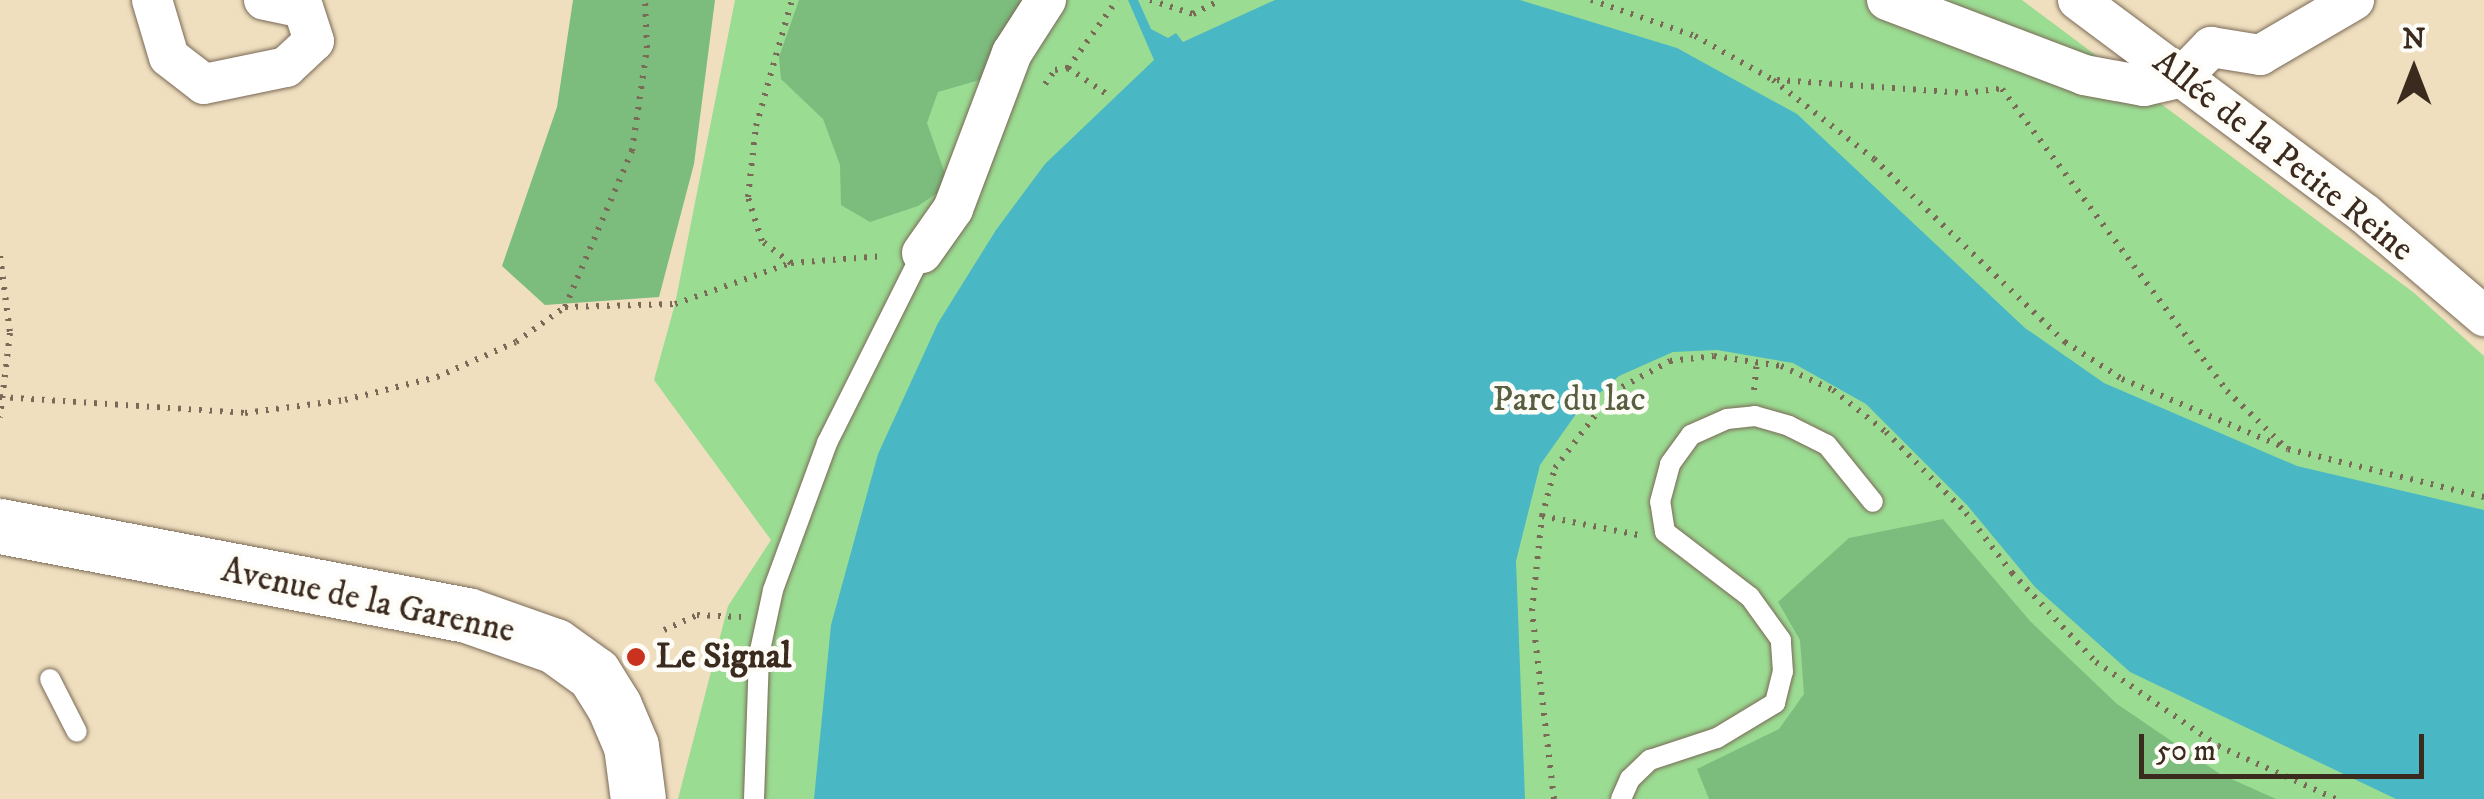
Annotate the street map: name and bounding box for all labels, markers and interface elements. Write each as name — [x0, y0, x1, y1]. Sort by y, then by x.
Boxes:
north arrow — [2364, 20, 2464, 120]
text: N — [2403, 22, 2425, 57]
street label: Allée de la Petite Reine — [2144, 41, 2422, 271]
park label: Parc du lac — [1493, 379, 1645, 421]
street label: Avenue de la Garenne — [218, 549, 518, 653]
place label: Le Signal — [656, 636, 791, 678]
marker: Le Signal — [625, 646, 647, 668]
scale bar — [2144, 714, 2429, 776]
text: 50 m — [2156, 733, 2216, 770]

